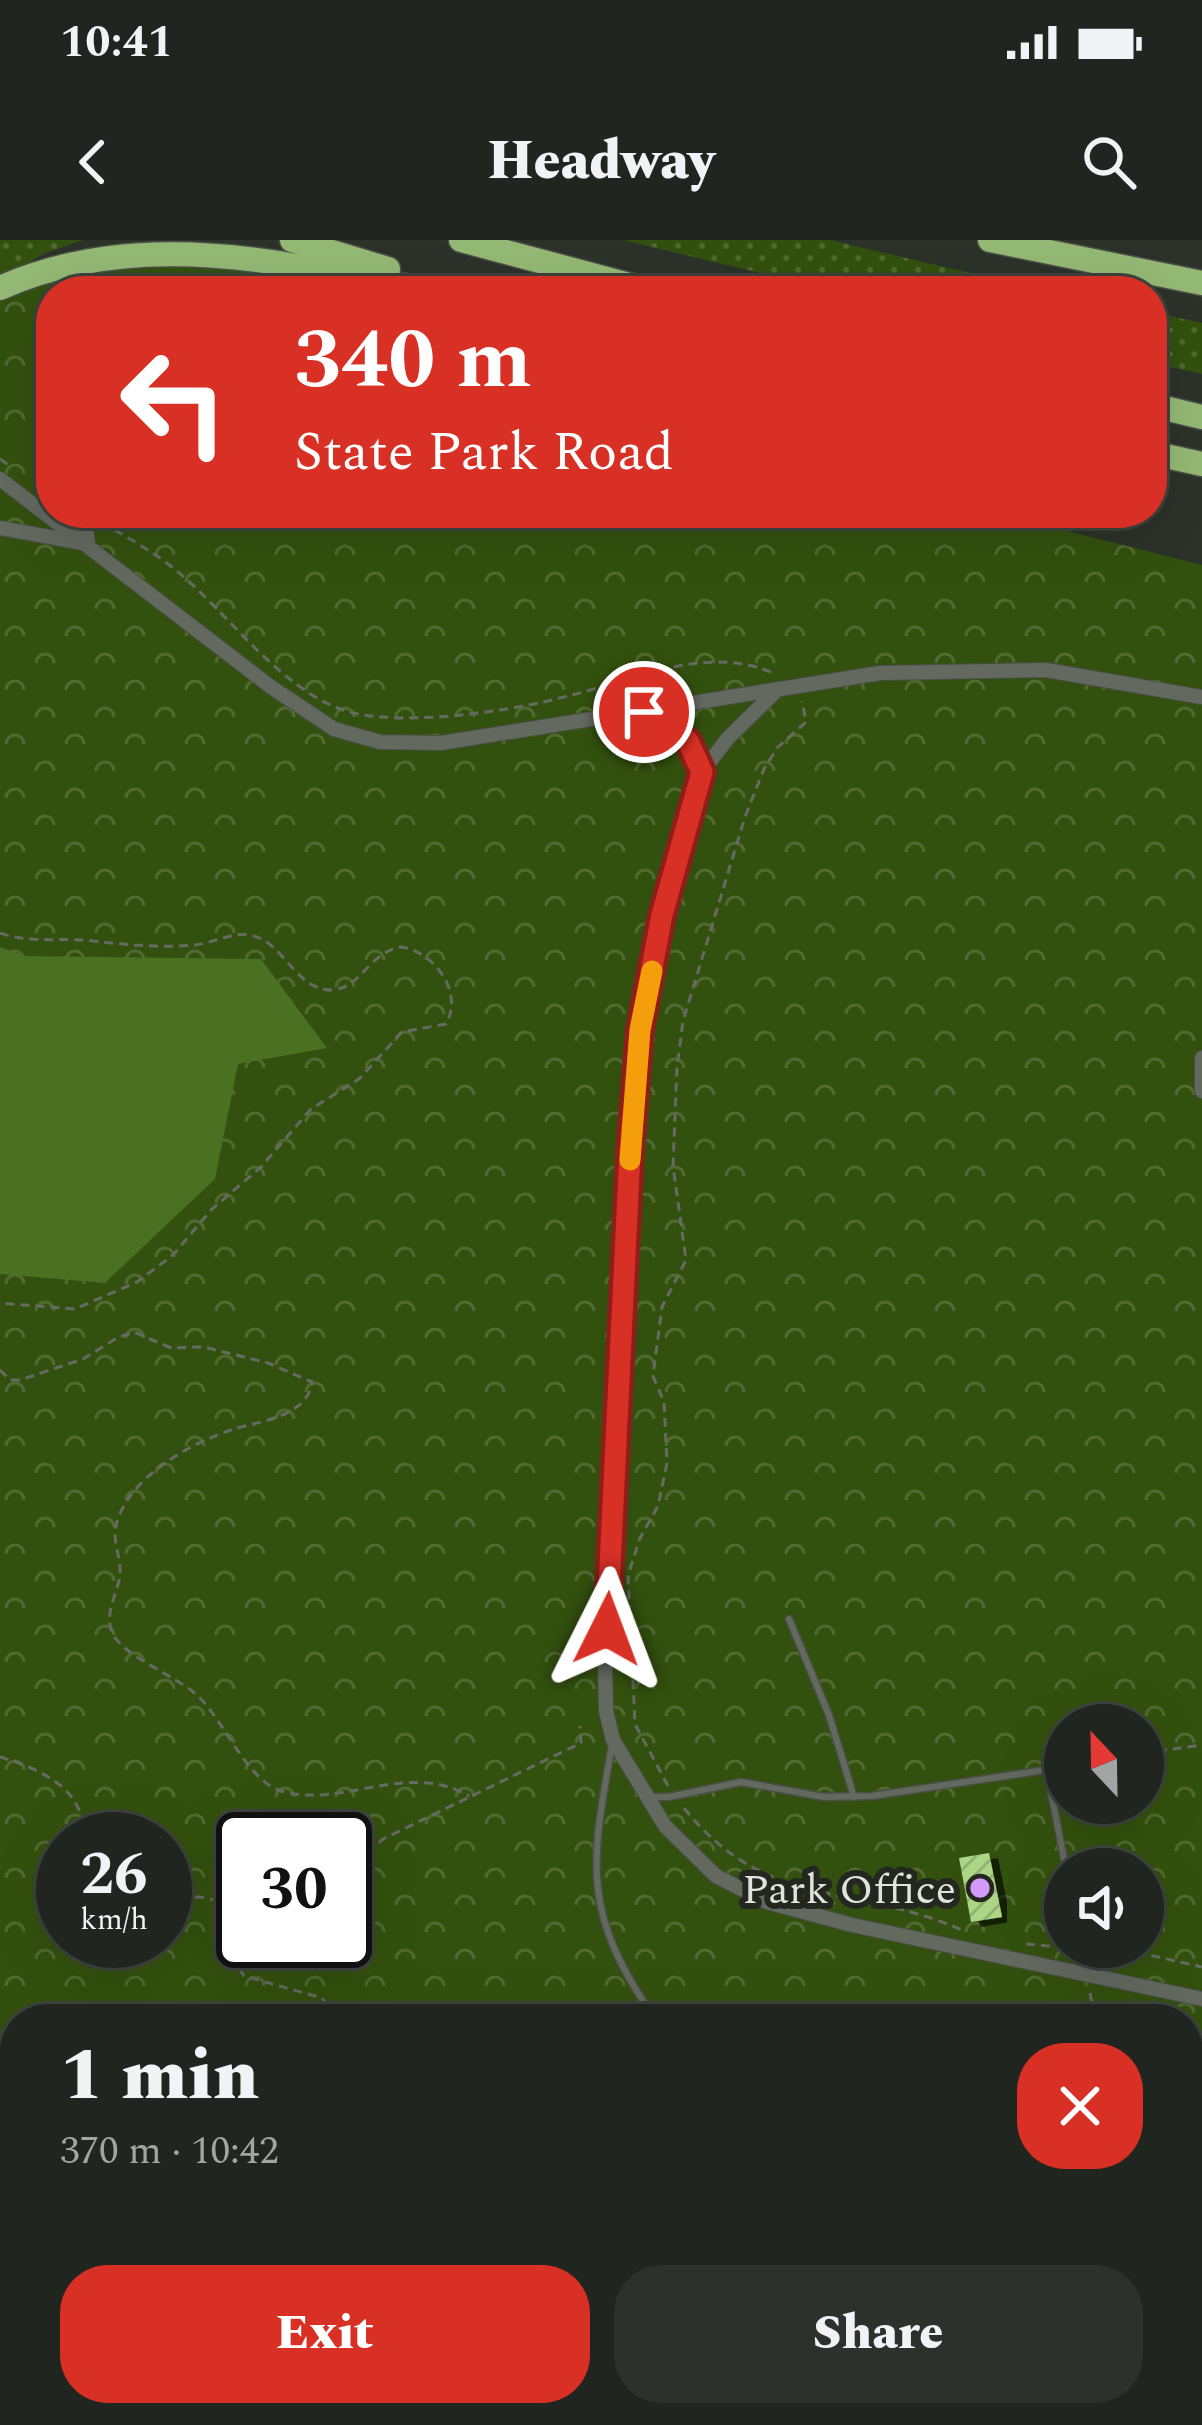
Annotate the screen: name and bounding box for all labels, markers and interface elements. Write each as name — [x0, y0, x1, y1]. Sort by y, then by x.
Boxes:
text: 10:41 — [60, 8, 173, 77]
text: Headway — [488, 121, 714, 203]
icon: back — [60, 129, 126, 195]
icon: search — [1076, 129, 1142, 195]
text: 340 m — [294, 297, 532, 425]
icon: left — [96, 324, 252, 480]
text: State Park Road — [294, 412, 674, 494]
pin — [593, 661, 695, 763]
icon: arrive — [611, 679, 677, 745]
position arrow — [544, 1566, 670, 1692]
north arrow — [1044, 1704, 1164, 1824]
map controls — [1044, 1704, 1164, 1968]
speed limit sign: 30 — [216, 1812, 372, 1968]
text: 26 — [80, 1829, 148, 1921]
button: sound — [1044, 1848, 1164, 1968]
place label: Park Office — [742, 1859, 956, 1922]
marker: Park Office — [967, 1875, 993, 1901]
text: km/h — [80, 1897, 148, 1943]
text: 1 min — [60, 2022, 259, 2131]
button: close — [1017, 2043, 1143, 2169]
text: 370 m · 10:42 — [60, 2122, 279, 2181]
button: Exit — [60, 2265, 590, 2403]
button: Share — [614, 2265, 1143, 2403]

